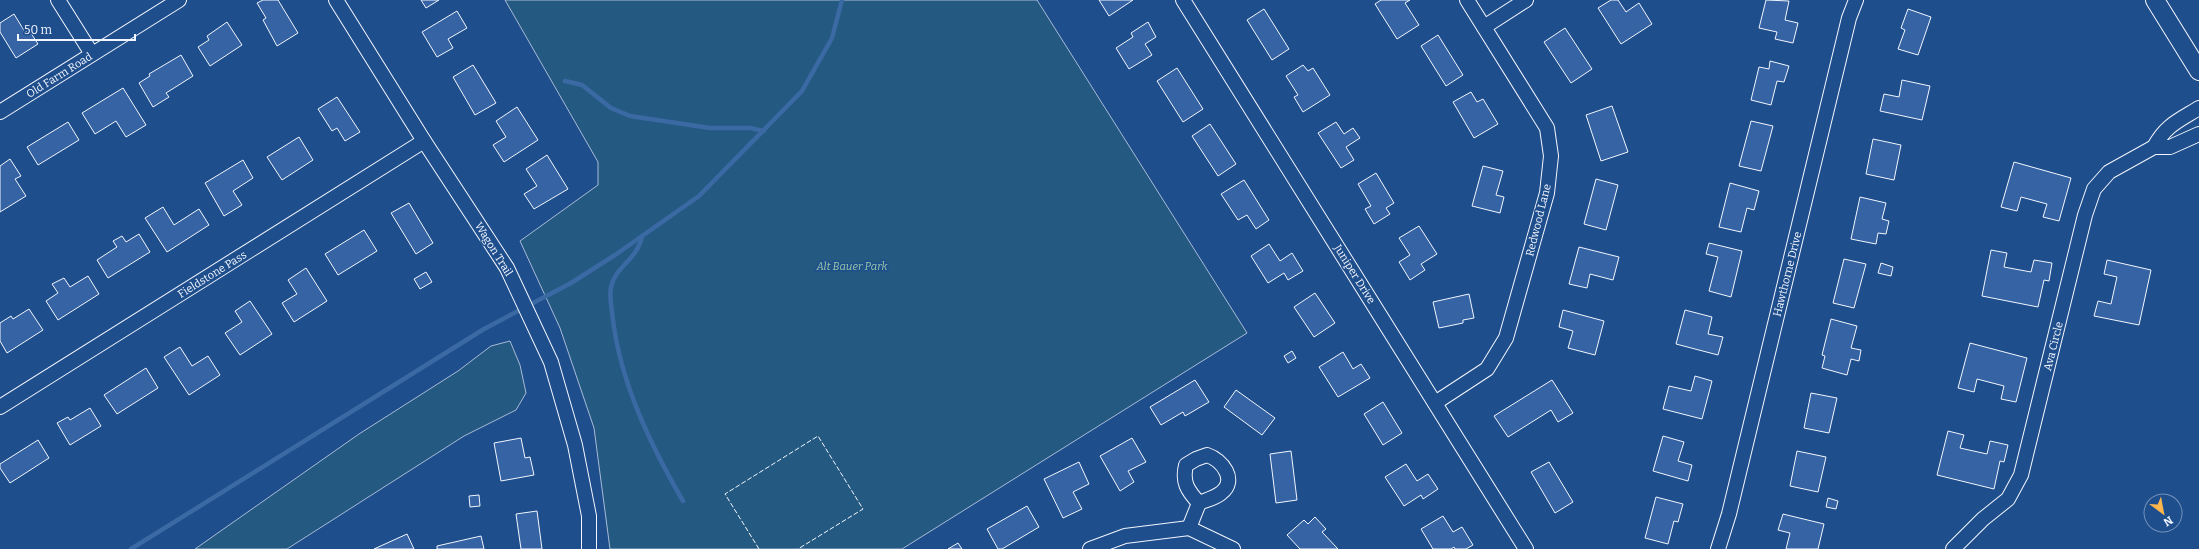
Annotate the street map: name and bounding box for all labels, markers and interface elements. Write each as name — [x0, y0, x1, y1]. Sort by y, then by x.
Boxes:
scale bar — [18, 16, 135, 42]
text: 50 m — [24, 23, 53, 37]
street label: Old Farm Road — [24, 50, 95, 101]
street label: Redwood Lane — [1523, 183, 1554, 258]
street label: Wagon Trail — [472, 220, 515, 279]
street label: Hawthorne Drive — [1771, 230, 1804, 318]
street label: Juniper Drive — [1331, 241, 1378, 306]
street label: Fieldstone Pass — [176, 248, 249, 301]
park label: Alt Bauer Park — [815, 260, 889, 273]
street label: Ava Circle — [2041, 320, 2066, 372]
north arrow — [2143, 493, 2183, 533]
text: N — [2161, 513, 2175, 529]

